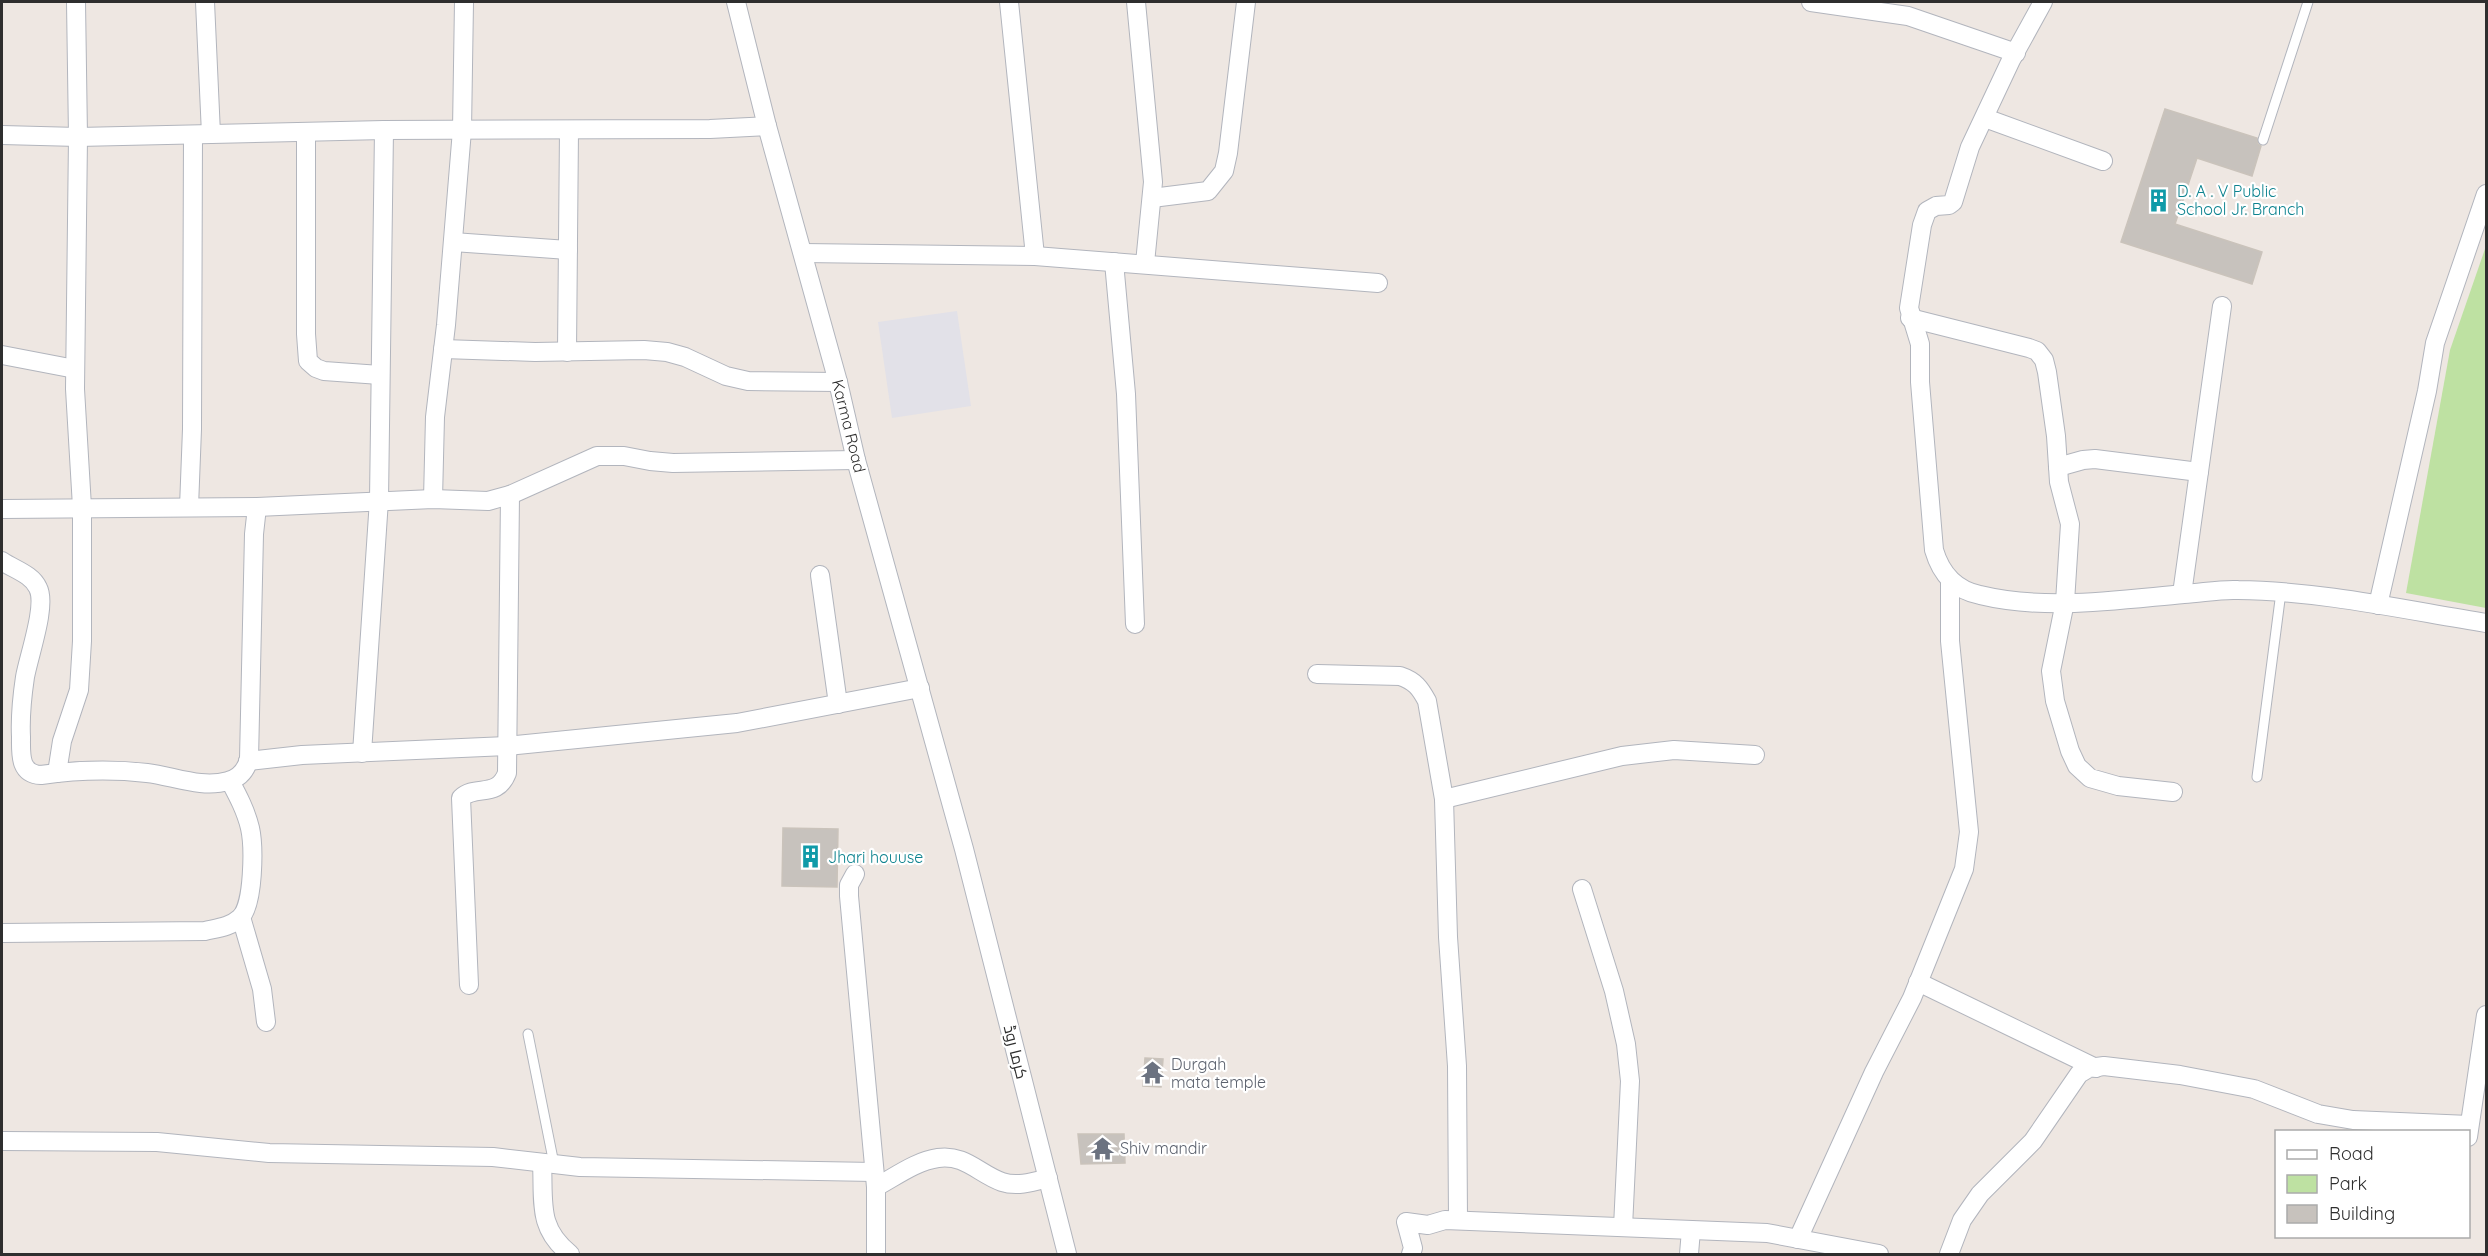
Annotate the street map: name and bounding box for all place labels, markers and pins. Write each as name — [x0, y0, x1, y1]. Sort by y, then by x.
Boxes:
place label: D. A . V Public School Jr. Branch — [2177, 181, 2304, 219]
building icon: D. A . V Public School Jr. Branch — [2146, 187, 2172, 213]
building icon: Jhari houuse — [797, 844, 823, 870]
place label: Jhari houuse — [828, 847, 923, 867]
place label: Durgah mata temple — [1171, 1054, 1266, 1092]
temple icon: Durgah mata temple — [1140, 1060, 1166, 1086]
temple icon: Shiv mandir — [1089, 1135, 1115, 1161]
place label: Shiv mandir — [1120, 1138, 1207, 1158]

